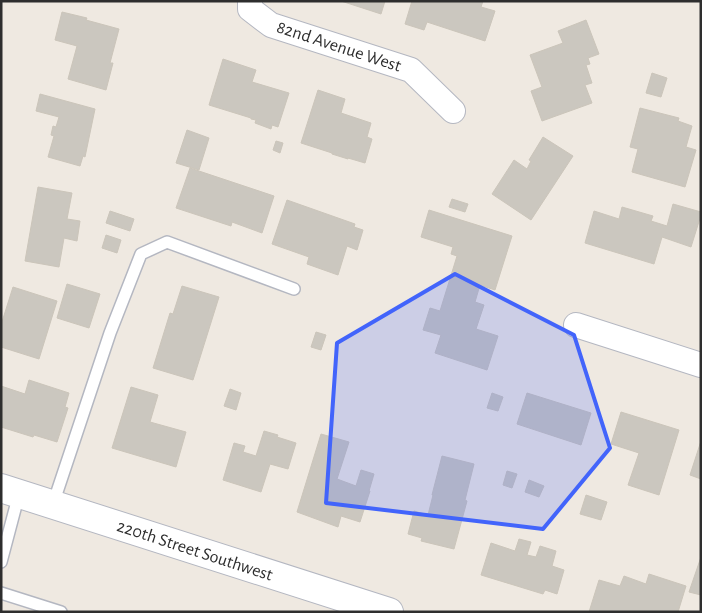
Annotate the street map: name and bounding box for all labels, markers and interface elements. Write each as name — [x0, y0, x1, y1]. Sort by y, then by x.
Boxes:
street label: 82nd Avenue West — [274, 18, 403, 76]
street label: 220th Street Southwest — [114, 517, 275, 585]

